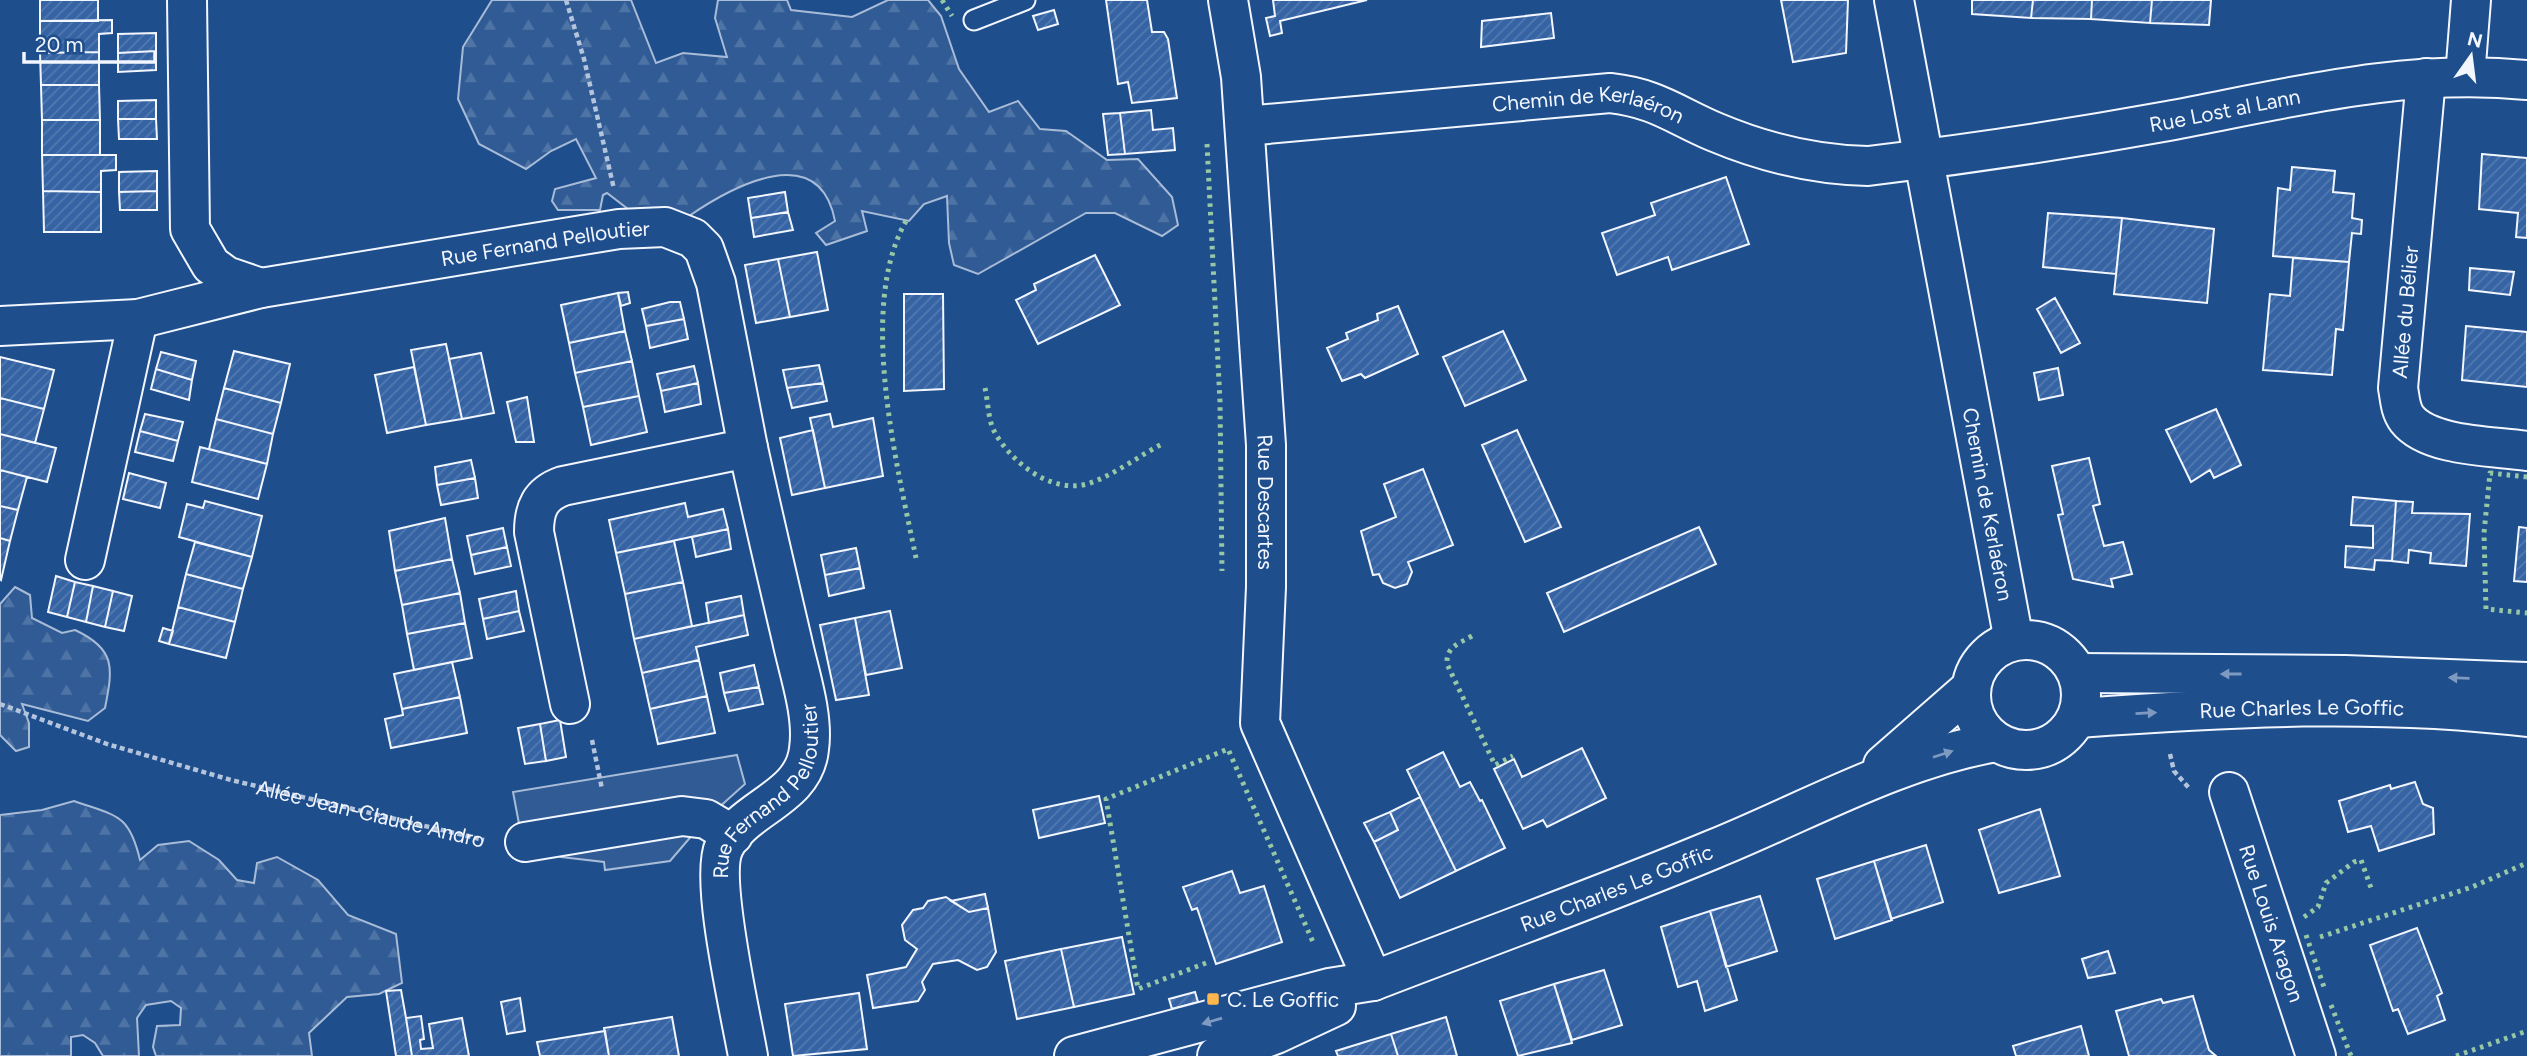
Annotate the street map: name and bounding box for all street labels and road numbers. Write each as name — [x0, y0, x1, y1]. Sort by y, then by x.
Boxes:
street label: Chemin de Kerlaéron — [1491, 80, 1689, 128]
street label: Rue Lost al Lann — [2147, 83, 2302, 137]
street label: Rue Fernand Pelloutier — [439, 215, 650, 271]
street label: Allée du Bélier — [2387, 245, 2423, 379]
street label: Chemin de Kerlaéron — [1958, 406, 2019, 603]
street label: Rue Descartes — [1253, 433, 1279, 570]
street label: Rue Charles Le Goffic — [2199, 694, 2404, 723]
street label: Rue Fernand Pelloutier — [707, 702, 823, 879]
street label: Allée Jean-Claude Andro — [254, 774, 487, 852]
street label: Rue Charles Le Goffic — [1516, 839, 1716, 937]
street label: Rue Louis Aragon — [2235, 841, 2310, 1005]

